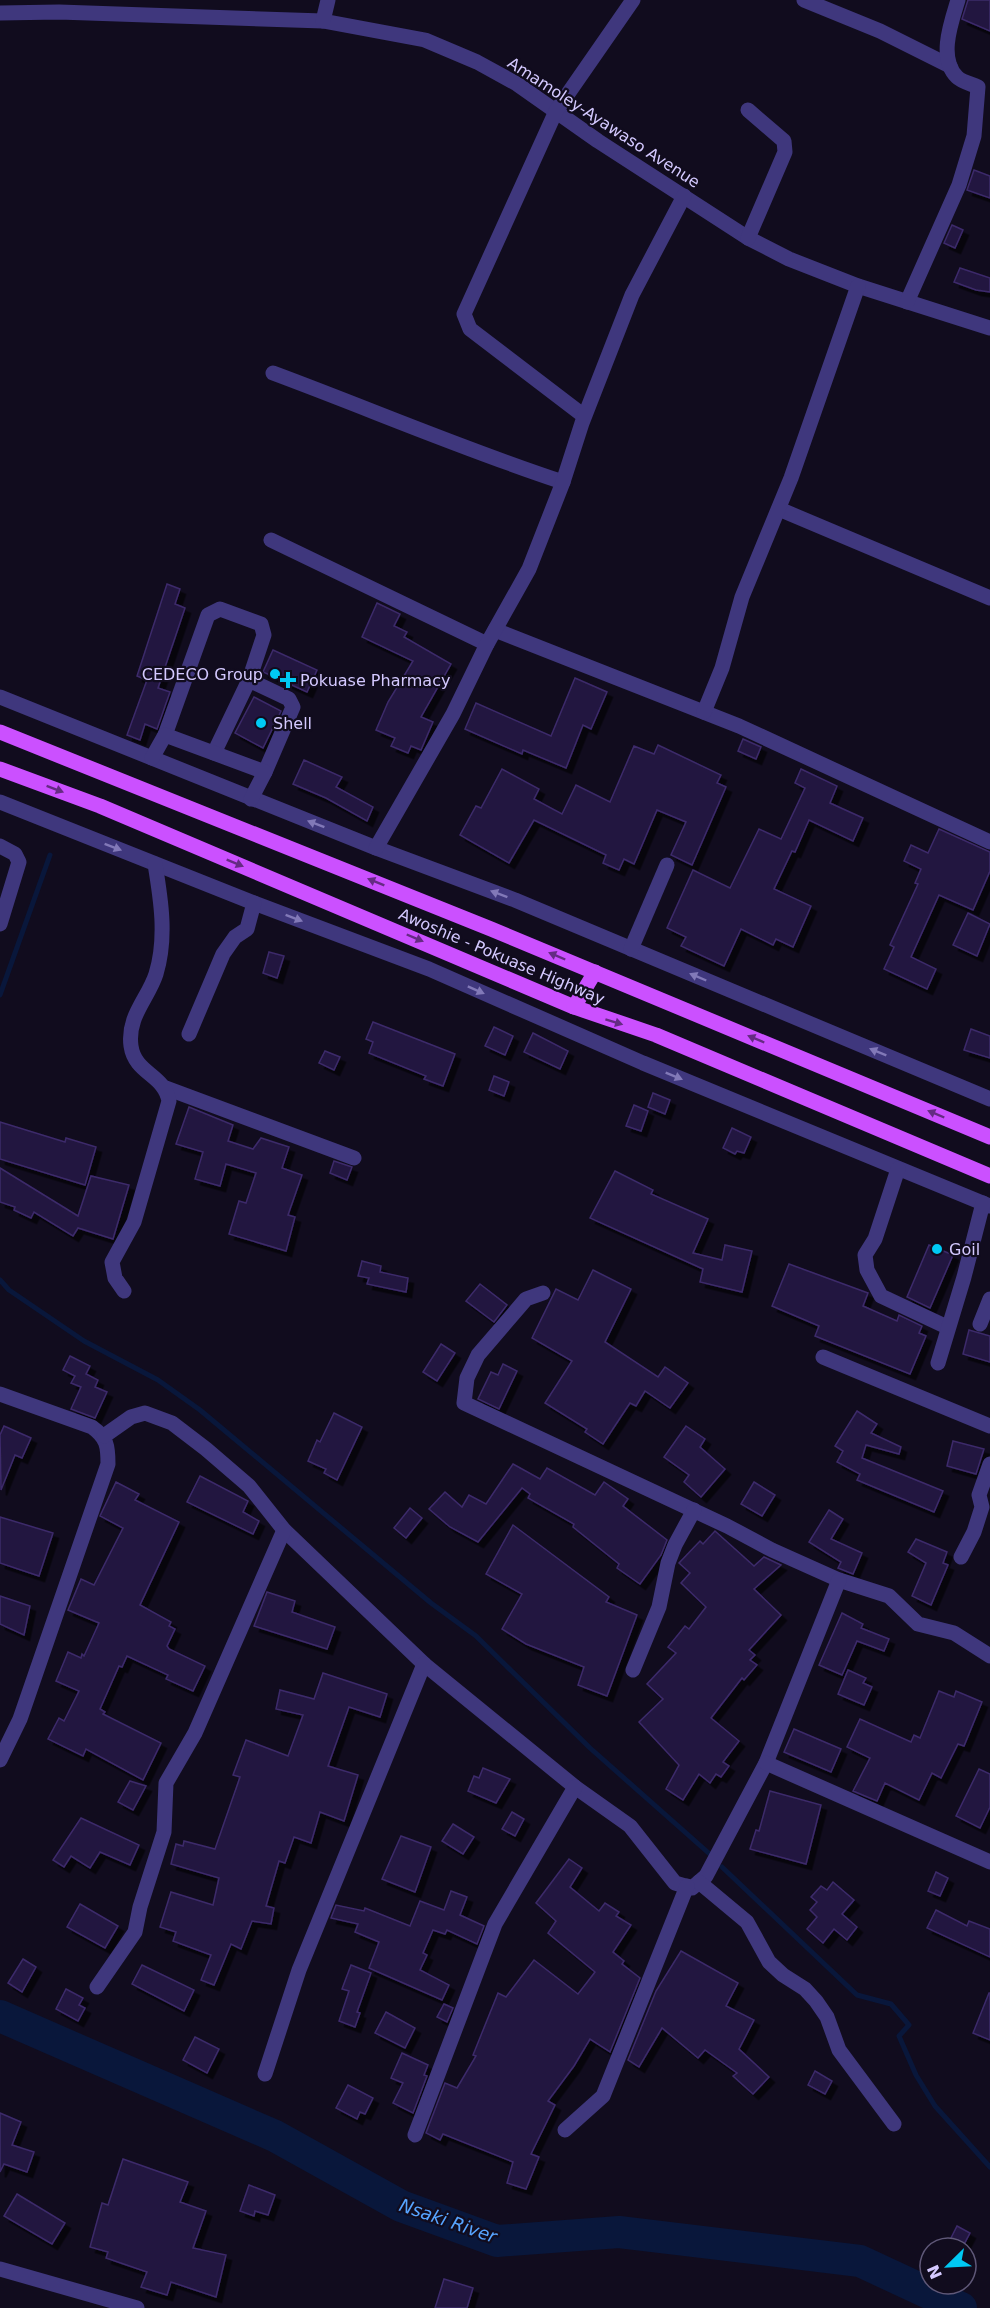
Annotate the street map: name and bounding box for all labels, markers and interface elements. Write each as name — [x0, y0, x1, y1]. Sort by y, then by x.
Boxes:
street label: Amamoley-Ayawaso Avenue — [504, 53, 703, 192]
place label: CEDECO Group — [142, 665, 263, 684]
marker: CEDECO Group — [268, 667, 282, 681]
place label: Pokuase Pharmacy — [300, 671, 450, 690]
marker: Pokuase Pharmacy — [281, 673, 295, 687]
place label: Shell — [273, 714, 312, 733]
marker: Shell — [254, 716, 268, 730]
one-way arrow — [46, 785, 64, 795]
one-way arrow — [307, 819, 325, 829]
one-way arrow — [104, 843, 122, 852]
one-way arrow — [226, 859, 244, 869]
one-way arrow — [367, 877, 385, 886]
one-way arrow — [489, 888, 507, 898]
street label: Awoshie - Pokuase Highway — [396, 904, 608, 1009]
one-way arrow — [286, 914, 304, 924]
one-way arrow — [407, 933, 425, 943]
one-way arrow — [547, 951, 565, 961]
one-way arrow — [689, 972, 707, 981]
one-way arrow — [467, 985, 485, 995]
one-way arrow — [605, 1018, 623, 1027]
one-way arrow — [747, 1034, 765, 1043]
one-way arrow — [868, 1047, 886, 1057]
one-way arrow — [665, 1072, 683, 1081]
one-way arrow — [927, 1109, 945, 1118]
place label: Goil — [949, 1240, 980, 1259]
marker: Goil — [930, 1242, 944, 1256]
water label: Nsaki River — [397, 2194, 501, 2248]
north arrow — [918, 2236, 978, 2296]
text: N — [923, 2262, 946, 2282]

